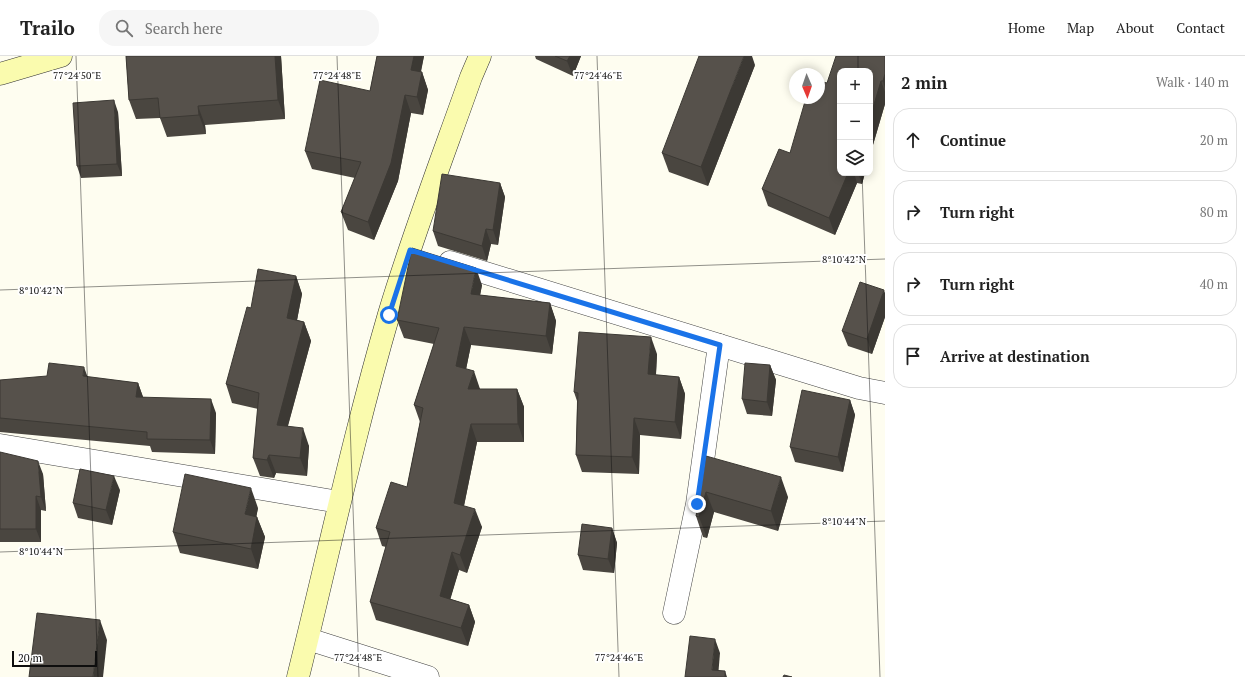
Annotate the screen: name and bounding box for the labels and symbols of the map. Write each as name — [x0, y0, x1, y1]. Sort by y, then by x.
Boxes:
north arrow — [789, 68, 825, 104]
text: 77°24'50"E — [53, 69, 101, 82]
text: 77°24'48"E — [313, 69, 361, 82]
text: 77°24'46"E — [574, 69, 622, 82]
text: 8°10'42"N — [822, 253, 867, 266]
text: 8°10'42"N — [19, 284, 64, 297]
route start — [380, 306, 398, 324]
route end — [688, 495, 706, 513]
text: 8°10'44"N — [822, 515, 867, 528]
text: 8°10'44"N — [19, 545, 64, 558]
scale bar — [12, 649, 97, 668]
text: 77°24'48"E — [334, 651, 382, 664]
text: 77°24'46"E — [595, 651, 643, 664]

